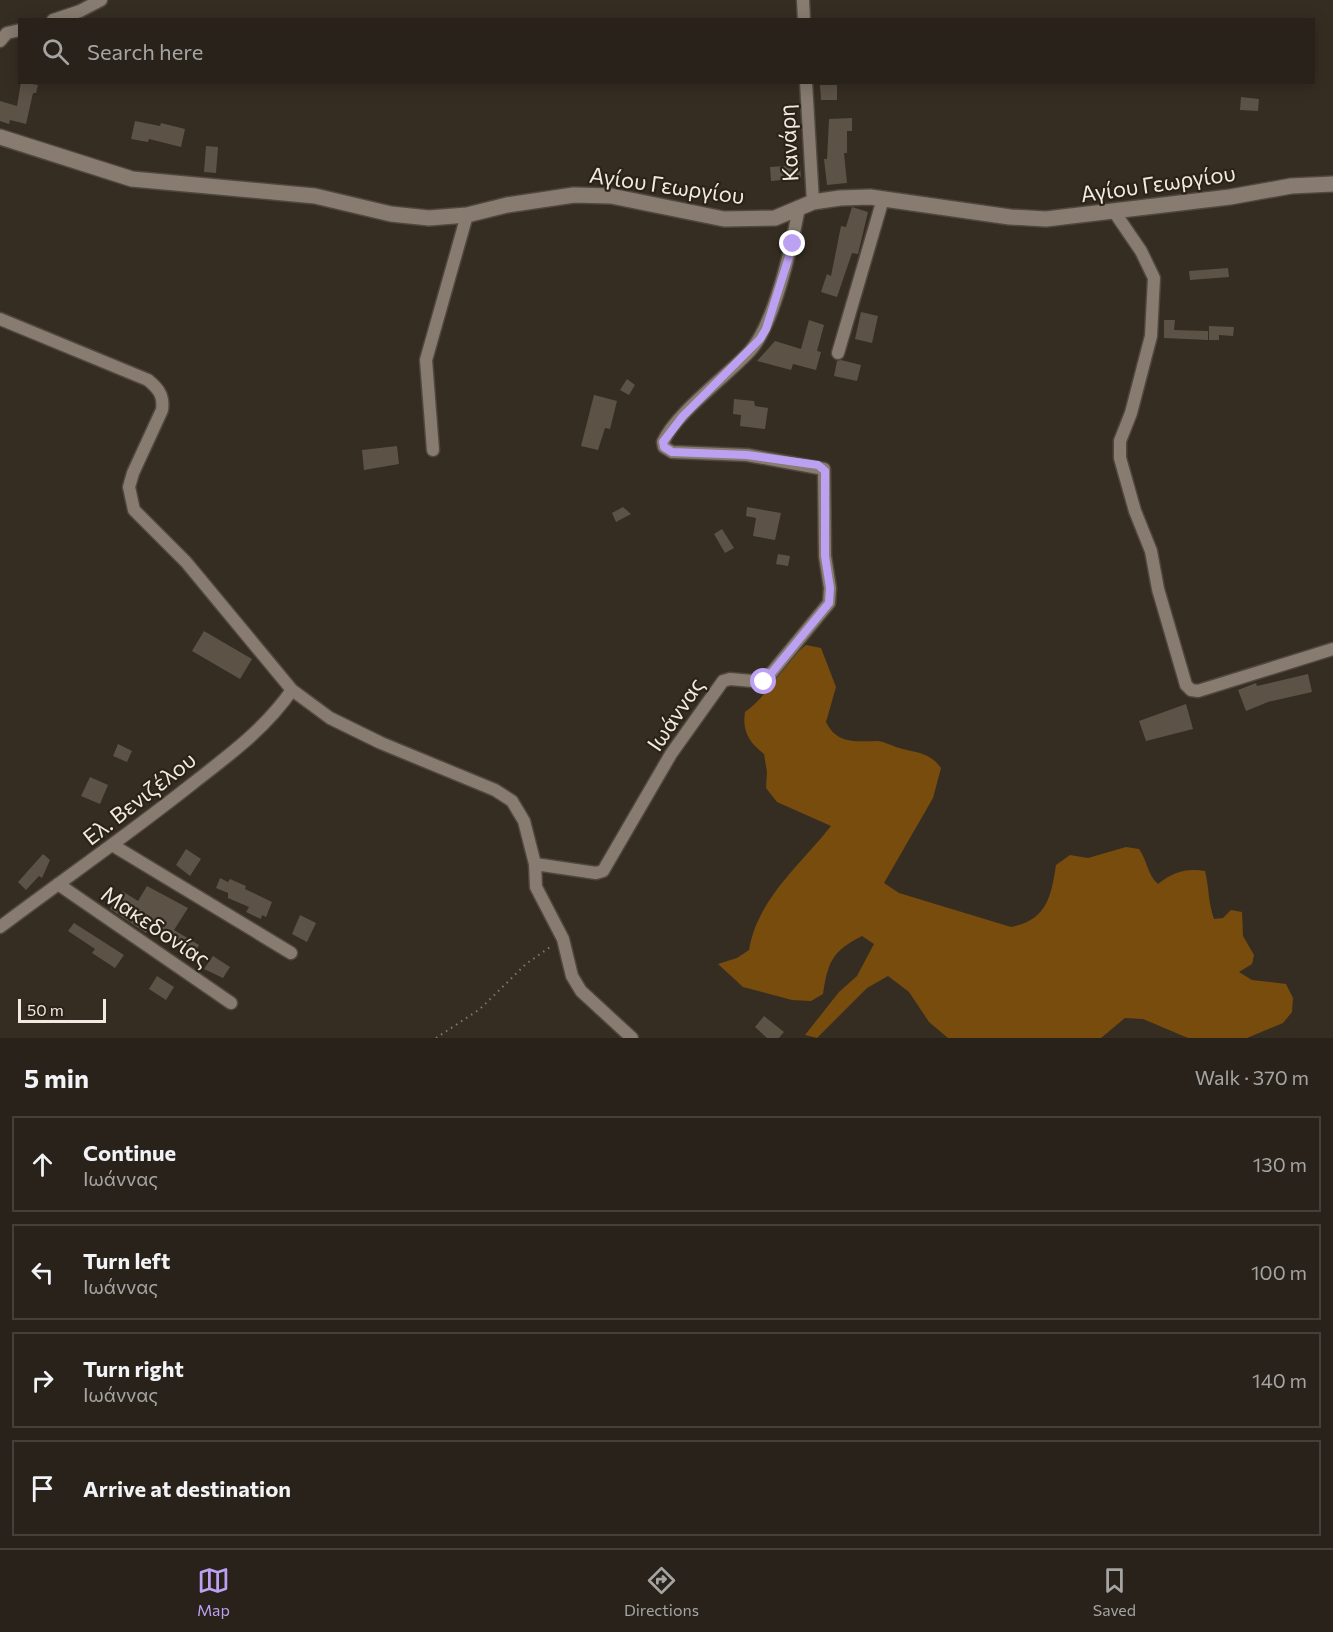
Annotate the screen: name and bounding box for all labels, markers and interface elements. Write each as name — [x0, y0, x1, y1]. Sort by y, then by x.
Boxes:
search box — [18, 18, 1315, 84]
icon: search — [39, 35, 72, 68]
text: Search here — [87, 38, 203, 65]
street label: Κανάρη — [772, 104, 804, 182]
street label: Αγίου Γεωργίου — [1079, 159, 1237, 207]
street label: Αγίου Γεωργίου — [588, 161, 746, 209]
route end — [779, 230, 805, 256]
route start — [750, 668, 776, 694]
street label: Ιωάννας — [641, 672, 709, 756]
street label: Ελ. Βενιζέλου — [77, 746, 201, 850]
street label: Μακεδονίας — [97, 880, 215, 972]
scale bar — [18, 996, 106, 1024]
text: 50 m — [27, 1000, 64, 1019]
text: 5 min — [24, 1062, 89, 1093]
text: Walk · 370 m — [1195, 1065, 1309, 1089]
text: Continue — [83, 1139, 176, 1166]
icon: ahead — [26, 1148, 59, 1181]
text: 130 m — [1253, 1152, 1307, 1176]
text: Ιωάννας — [83, 1166, 158, 1190]
text: Turn left — [83, 1247, 170, 1274]
icon: left — [26, 1256, 59, 1289]
text: 100 m — [1251, 1260, 1307, 1284]
text: Ιωάννας — [83, 1274, 158, 1298]
text: Turn right — [83, 1355, 184, 1382]
icon: right — [26, 1364, 59, 1397]
text: 140 m — [1252, 1368, 1307, 1392]
text: Ιωάννας — [83, 1382, 158, 1406]
icon: arrive — [26, 1472, 59, 1505]
text: Arrive at destination — [83, 1475, 291, 1502]
tab: Map — [197, 1564, 230, 1619]
tab: Directions — [624, 1564, 699, 1619]
tab: Saved — [1093, 1564, 1136, 1619]

